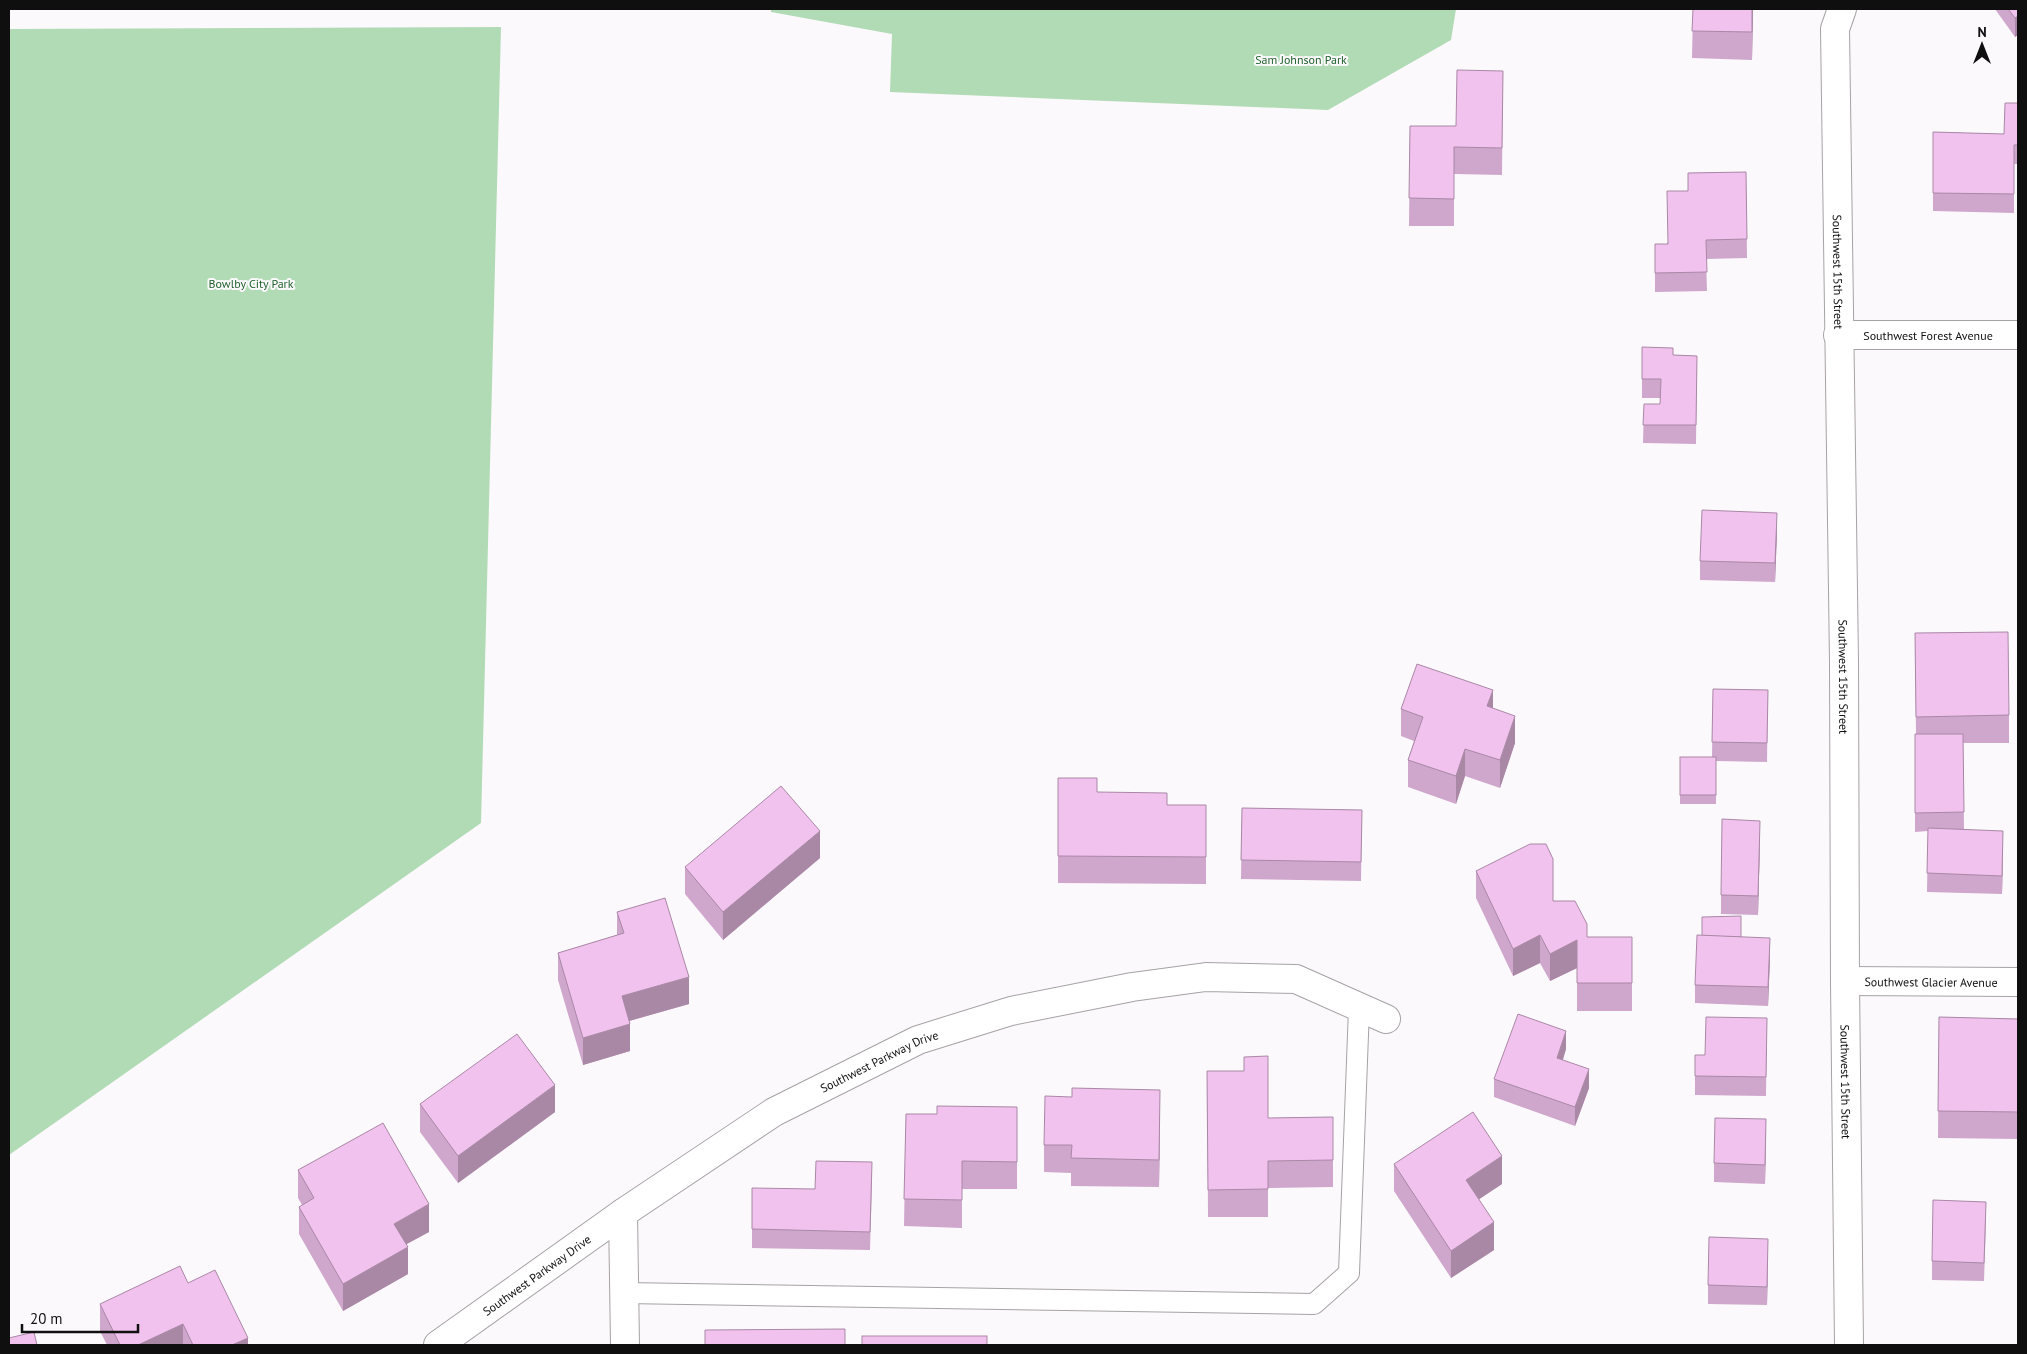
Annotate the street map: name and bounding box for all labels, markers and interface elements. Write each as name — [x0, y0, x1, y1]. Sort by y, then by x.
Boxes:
north arrow — [1957, 20, 2007, 70]
text: N — [1977, 23, 1987, 41]
park label: Sam Johnson Park — [1255, 52, 1347, 67]
street label: Southwest 15th Street — [1830, 214, 1847, 329]
park label: Bowlby City Park — [209, 276, 294, 291]
street label: Southwest Forest Avenue — [1863, 328, 1993, 343]
street label: Southwest 15th Street — [1836, 619, 1852, 734]
street label: Southwest Glacier Avenue — [1864, 974, 1998, 989]
street label: Southwest 15th Street — [1838, 1024, 1854, 1139]
street label: Southwest Parkway Drive — [818, 1027, 940, 1095]
street label: Southwest Parkway Drive — [480, 1231, 593, 1318]
scale bar — [22, 1302, 139, 1334]
text: 20 m — [30, 1309, 63, 1328]

